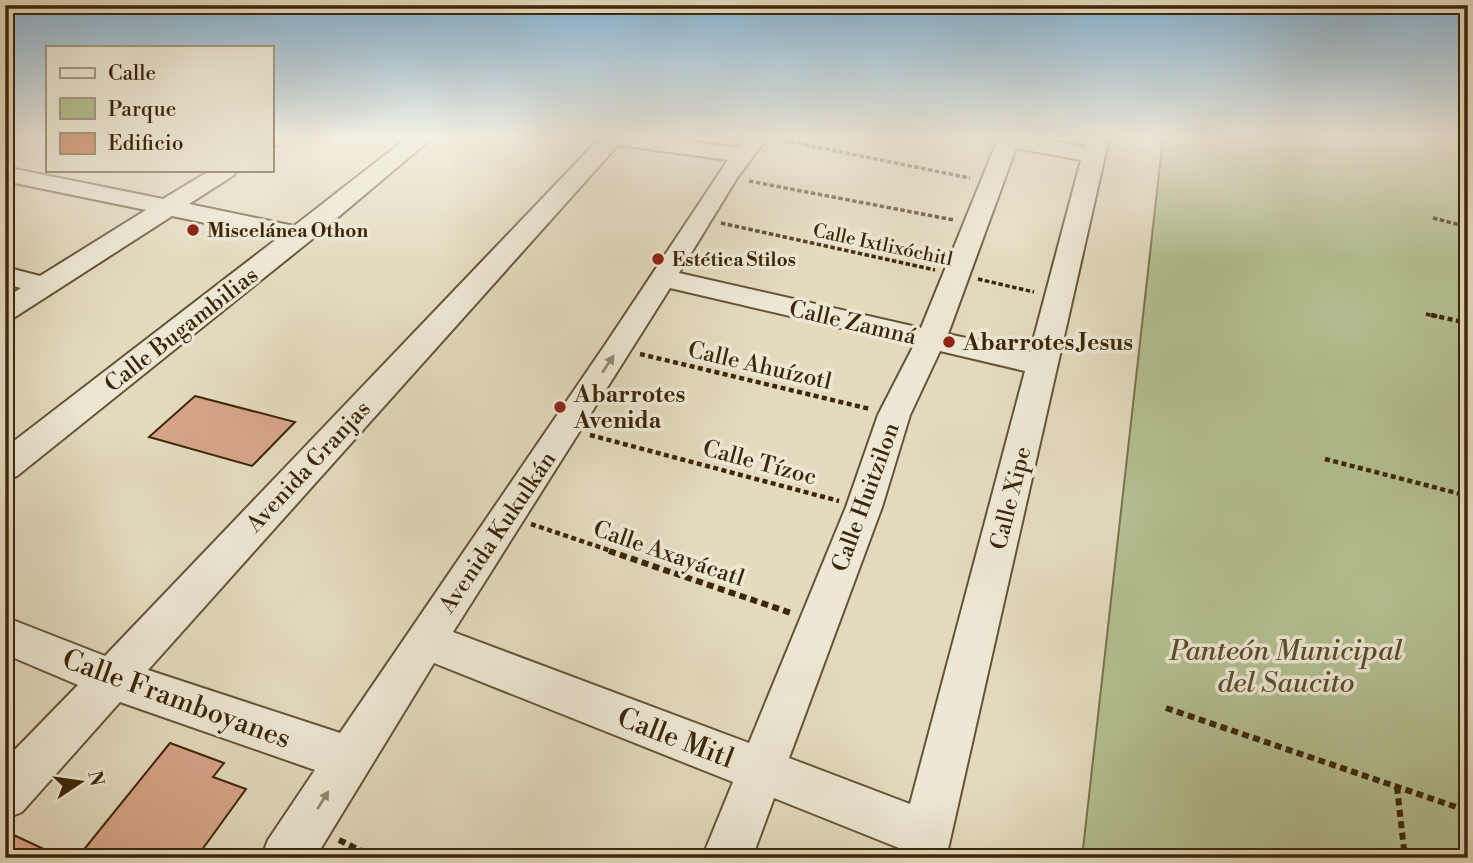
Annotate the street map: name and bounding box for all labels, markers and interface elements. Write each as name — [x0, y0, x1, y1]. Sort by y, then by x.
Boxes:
legend — [46, 46, 273, 172]
text: Calle — [108, 61, 156, 87]
text: Parque — [108, 97, 176, 123]
text: Edificio — [108, 131, 184, 157]
street label: Calle Ixtlixóchitl — [811, 218, 955, 272]
place label: Miscelánea Othon — [207, 219, 368, 243]
marker: Miscelánea Othon — [185, 222, 201, 238]
place label: Estética Stilos — [672, 248, 796, 272]
marker: Estética Stilos — [650, 251, 666, 267]
street label: Calle Bugambilias — [99, 261, 264, 398]
street label: Calle Zamná — [787, 295, 919, 351]
place label: Abarrotes Jesus — [962, 329, 1133, 357]
marker: Abarrotes Jesus — [941, 334, 957, 350]
street label: Calle Ahuízotl — [685, 336, 835, 396]
one-way arrow — [602, 354, 615, 374]
place label: Abarrotes Avenida — [573, 381, 686, 435]
street label: Avenida Granjas — [240, 395, 377, 539]
marker: Abarrotes Avenida — [552, 399, 568, 415]
street label: Calle Huitzilon — [826, 419, 906, 576]
street label: Calle Tízoc — [700, 434, 820, 492]
street label: Calle Xipe — [985, 444, 1037, 553]
street label: Avenida Kukulkán — [433, 446, 562, 620]
street label: Calle Axayácatl — [589, 515, 748, 593]
park label: Panteón Municipal del Saucito — [1168, 634, 1403, 701]
street label: Calle Framboyanes — [57, 642, 295, 757]
street label: Calle Mitl — [612, 700, 739, 777]
north arrow — [46, 748, 116, 818]
text: N — [82, 768, 109, 788]
one-way arrow — [317, 791, 330, 810]

